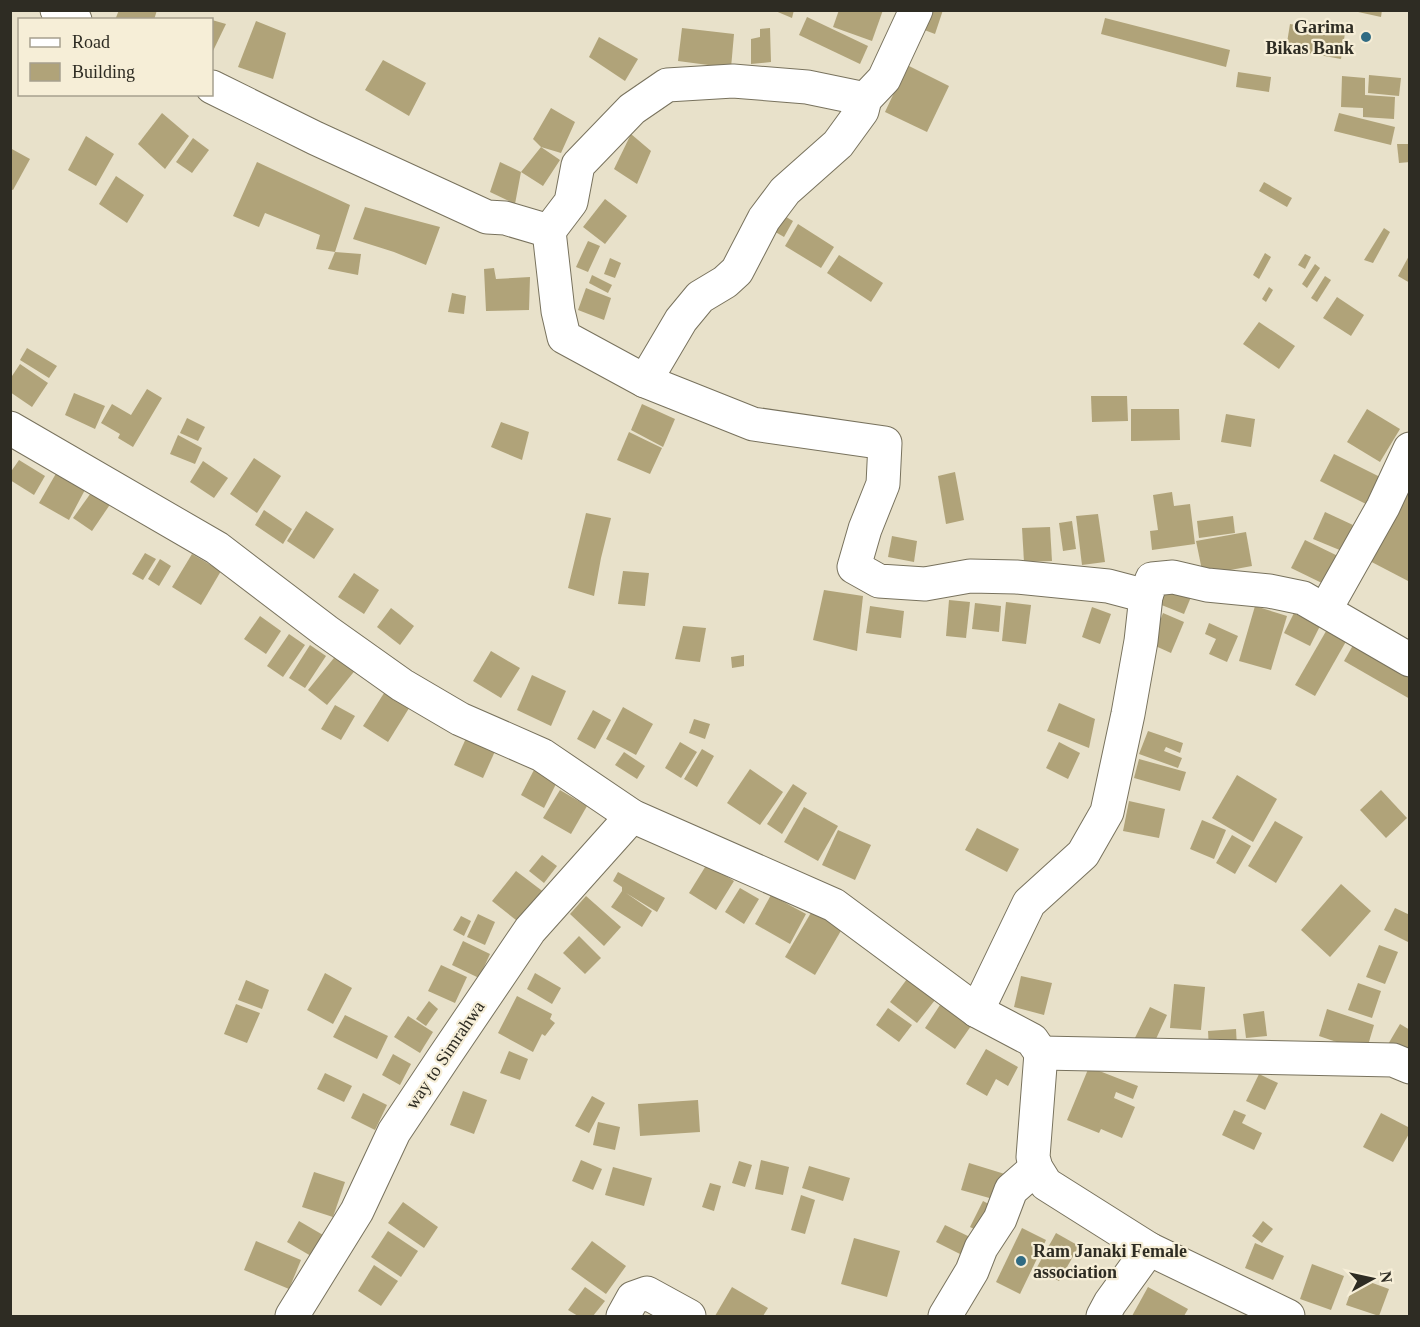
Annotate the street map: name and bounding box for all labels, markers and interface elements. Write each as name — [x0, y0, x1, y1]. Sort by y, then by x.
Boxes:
place label: Garima Bikas Bank — [1265, 17, 1354, 58]
legend — [18, 18, 213, 96]
marker: Garima Bikas Bank — [1359, 30, 1373, 44]
text: Road — [72, 32, 110, 52]
text: Building — [72, 62, 135, 82]
street label: way to Simrahwa — [401, 997, 489, 1113]
place label: Ram Janaki Female association — [1033, 1241, 1187, 1282]
north arrow — [1342, 1249, 1402, 1309]
marker: Ram Janaki Female association — [1014, 1254, 1028, 1268]
text: N — [1377, 1270, 1396, 1284]

